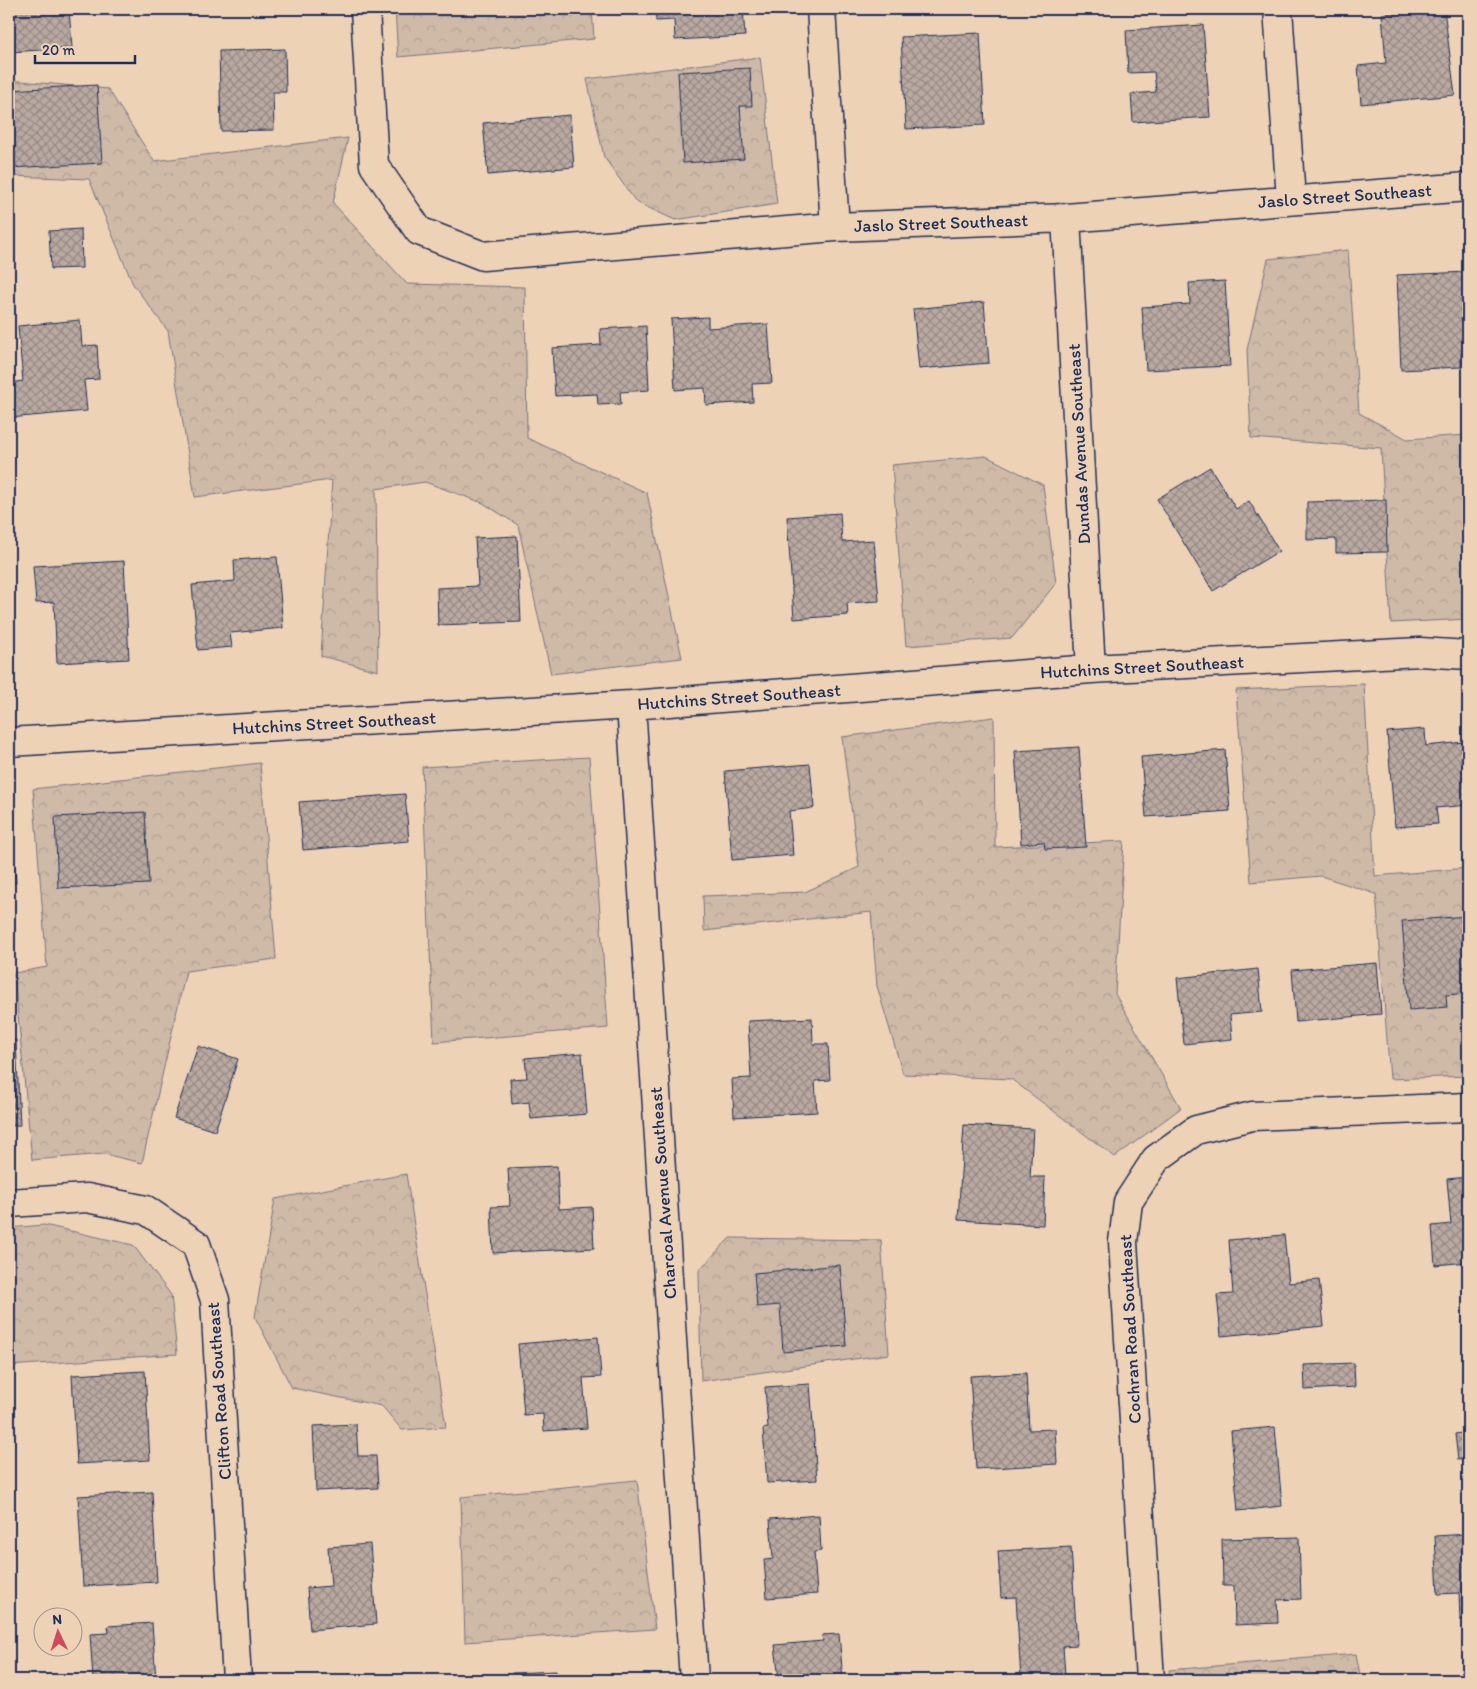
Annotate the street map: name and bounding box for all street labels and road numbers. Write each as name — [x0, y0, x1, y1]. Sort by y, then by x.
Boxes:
street label: Jaslo Street Southeast — [1257, 179, 1433, 213]
street label: Jaslo Street Southeast — [854, 209, 1029, 237]
street label: Dundas Avenue Southeast — [1063, 343, 1095, 545]
street label: Hutchins Street Southeast — [1040, 651, 1245, 683]
street label: Hutchins Street Southeast — [636, 679, 842, 715]
street label: Hutchins Street Southeast — [232, 707, 437, 739]
street label: Charcoal Avenue Southeast — [645, 1086, 681, 1300]
street label: Cochran Road Southeast — [1114, 1233, 1146, 1424]
street label: Clifton Road Southeast — [202, 1301, 236, 1481]

